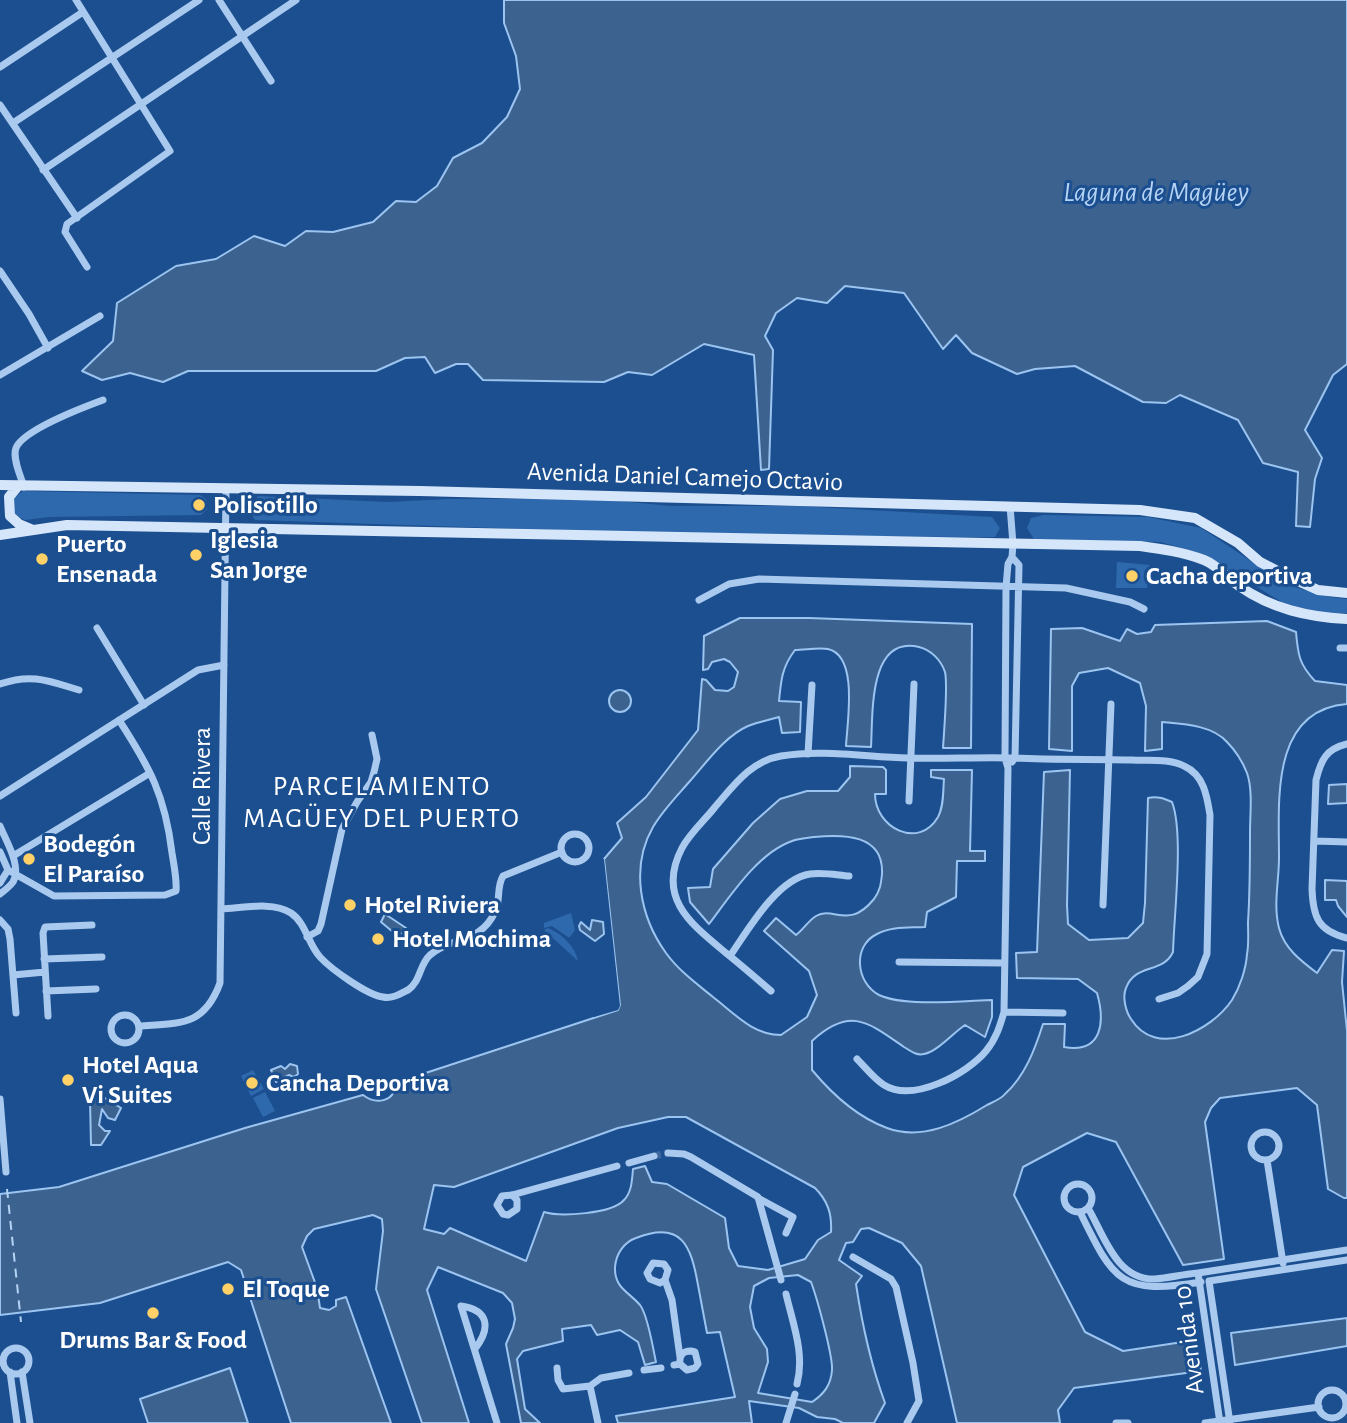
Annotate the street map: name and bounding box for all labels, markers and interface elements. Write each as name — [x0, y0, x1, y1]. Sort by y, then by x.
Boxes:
water label: Laguna de Magüey — [1063, 176, 1249, 210]
street label: Avenida Daniel Camejo Octavio — [526, 456, 844, 498]
place label: Polisotillo — [213, 489, 318, 521]
marker: Polisotillo — [191, 497, 207, 513]
place label: Iglesia San Jorge — [210, 524, 308, 586]
place label: Puerto Ensenada — [56, 528, 157, 590]
marker: Iglesia San Jorge — [188, 547, 204, 563]
marker: Puerto Ensenada — [34, 551, 50, 567]
place label: Cacha deportiva — [1146, 560, 1313, 592]
marker: Cacha deportiva — [1124, 568, 1140, 584]
street label: Calle Rivera — [186, 727, 218, 845]
district label: PARCELAMIENTO MAGÜEY DEL PUERTO — [245, 770, 519, 836]
place label: Bodegón El Paraíso — [43, 828, 144, 890]
marker: Bodegón El Paraíso — [21, 851, 37, 867]
place label: Hotel Riviera — [364, 889, 500, 921]
marker: Hotel Riviera — [342, 897, 358, 913]
place label: Hotel Mochima — [392, 923, 551, 955]
marker: Hotel Mochima — [370, 931, 386, 947]
place label: Hotel Aqua Vi Suites — [82, 1049, 199, 1110]
place label: Cancha Deportiva — [266, 1067, 450, 1099]
marker: Hotel Aqua Vi Suites — [60, 1072, 76, 1088]
marker: Cancha Deportiva — [244, 1075, 260, 1091]
place label: El Toque — [242, 1273, 330, 1305]
marker: El Toque — [220, 1281, 236, 1297]
street label: Avenida 10 — [1167, 1284, 1211, 1396]
marker: Drums Bar & Food — [145, 1305, 161, 1321]
place label: Drums Bar & Food — [59, 1324, 247, 1356]

